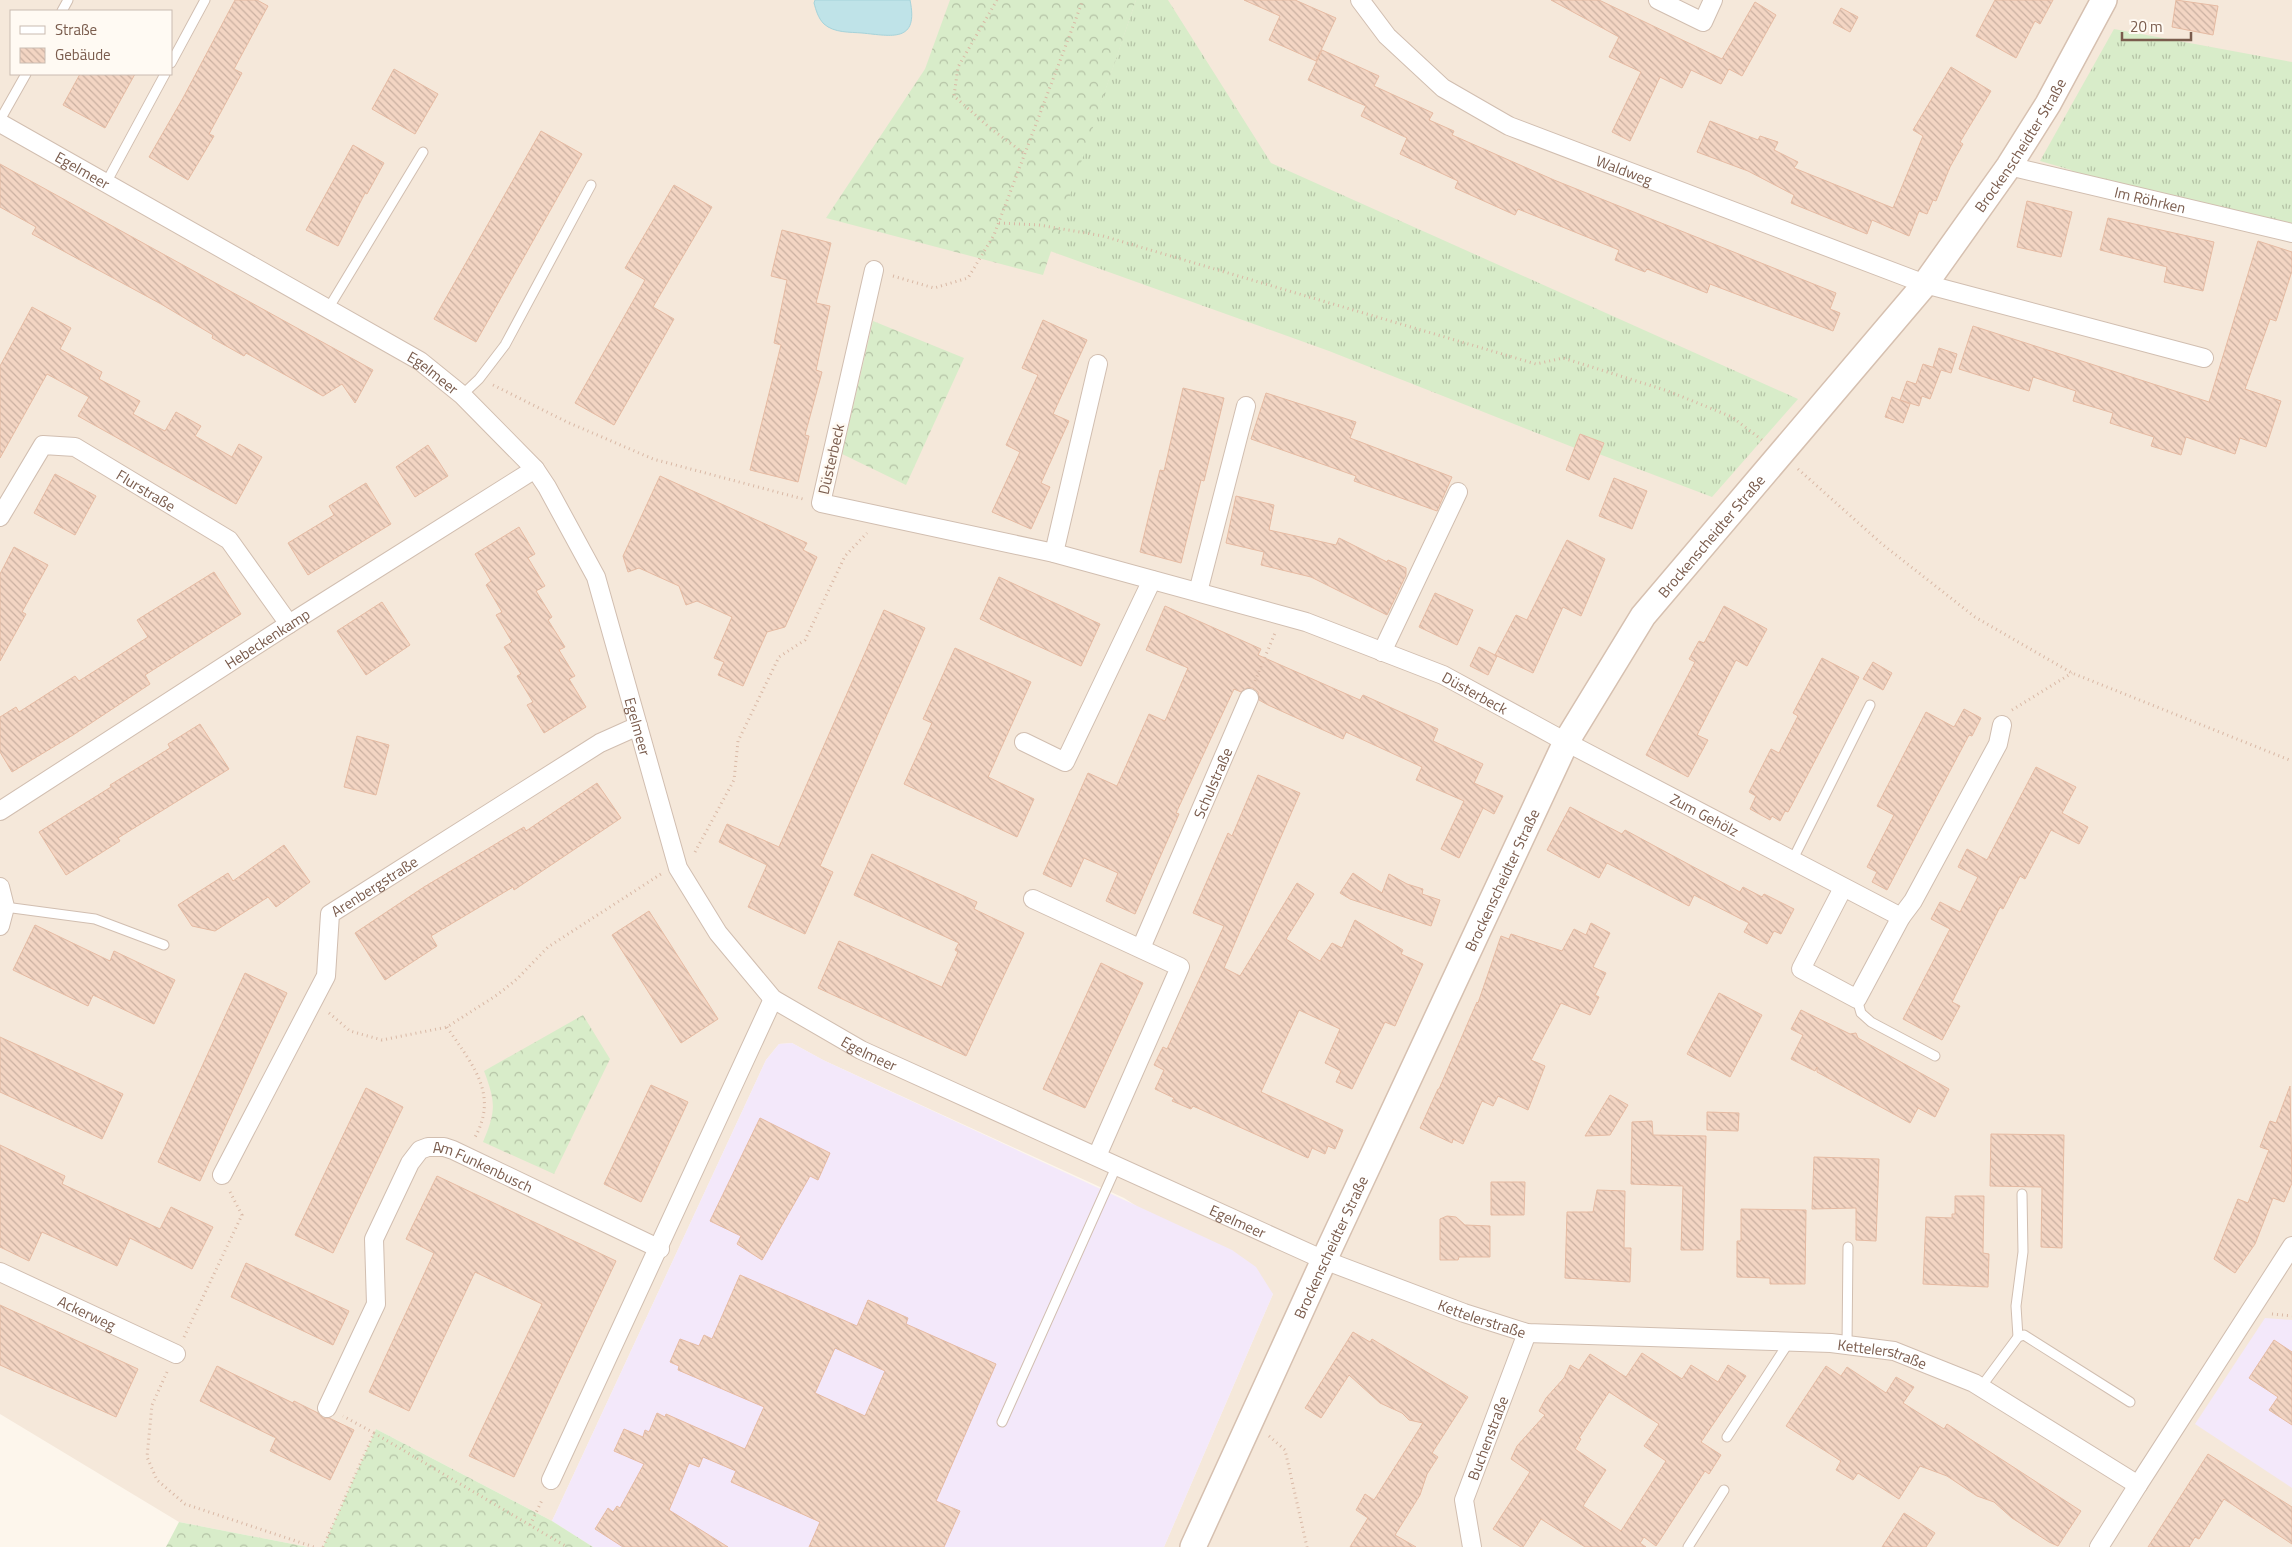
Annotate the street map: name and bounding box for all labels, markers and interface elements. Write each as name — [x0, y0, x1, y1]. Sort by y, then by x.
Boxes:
legend — [10, 10, 172, 75]
scale bar — [2122, 10, 2191, 42]
text: 20 m — [2130, 15, 2163, 38]
text: Straße — [55, 18, 97, 41]
text: Gebäude — [55, 43, 111, 66]
street label: Brockenscheidter Straße — [1968, 74, 2071, 217]
street label: Egelmeer — [51, 145, 114, 195]
street label: Waldweg — [1593, 149, 1656, 191]
street label: Im Röhrken — [2112, 180, 2188, 219]
street label: Egelmeer — [403, 345, 464, 400]
street label: Düsterbeck — [812, 421, 850, 497]
street label: Flurstraße — [112, 463, 180, 517]
street label: Brockenscheidter Straße — [1652, 469, 1770, 603]
street label: Hebeckenkamp — [220, 602, 314, 674]
street label: Düsterbeck — [1438, 665, 1512, 720]
street label: Egelmeer — [619, 694, 657, 758]
street label: Schulstraße — [1187, 744, 1238, 822]
street label: Zum Gehölz — [1666, 787, 1743, 842]
street label: Brockenscheidter Straße — [1458, 805, 1545, 955]
street label: Arenbergstraße — [326, 850, 422, 922]
street label: Egelmeer — [837, 1030, 901, 1076]
street label: Am Funkenbusch — [433, 1135, 537, 1198]
street label: Brockenscheidter Straße — [1287, 1172, 1373, 1322]
street label: Egelmeer — [1206, 1198, 1270, 1244]
street label: Ackerweg — [54, 1289, 120, 1336]
street label: Kettelerstraße — [1435, 1293, 1529, 1343]
street label: Kettelerstraße — [1836, 1332, 1930, 1375]
street label: Buchenstraße — [1461, 1392, 1514, 1483]

